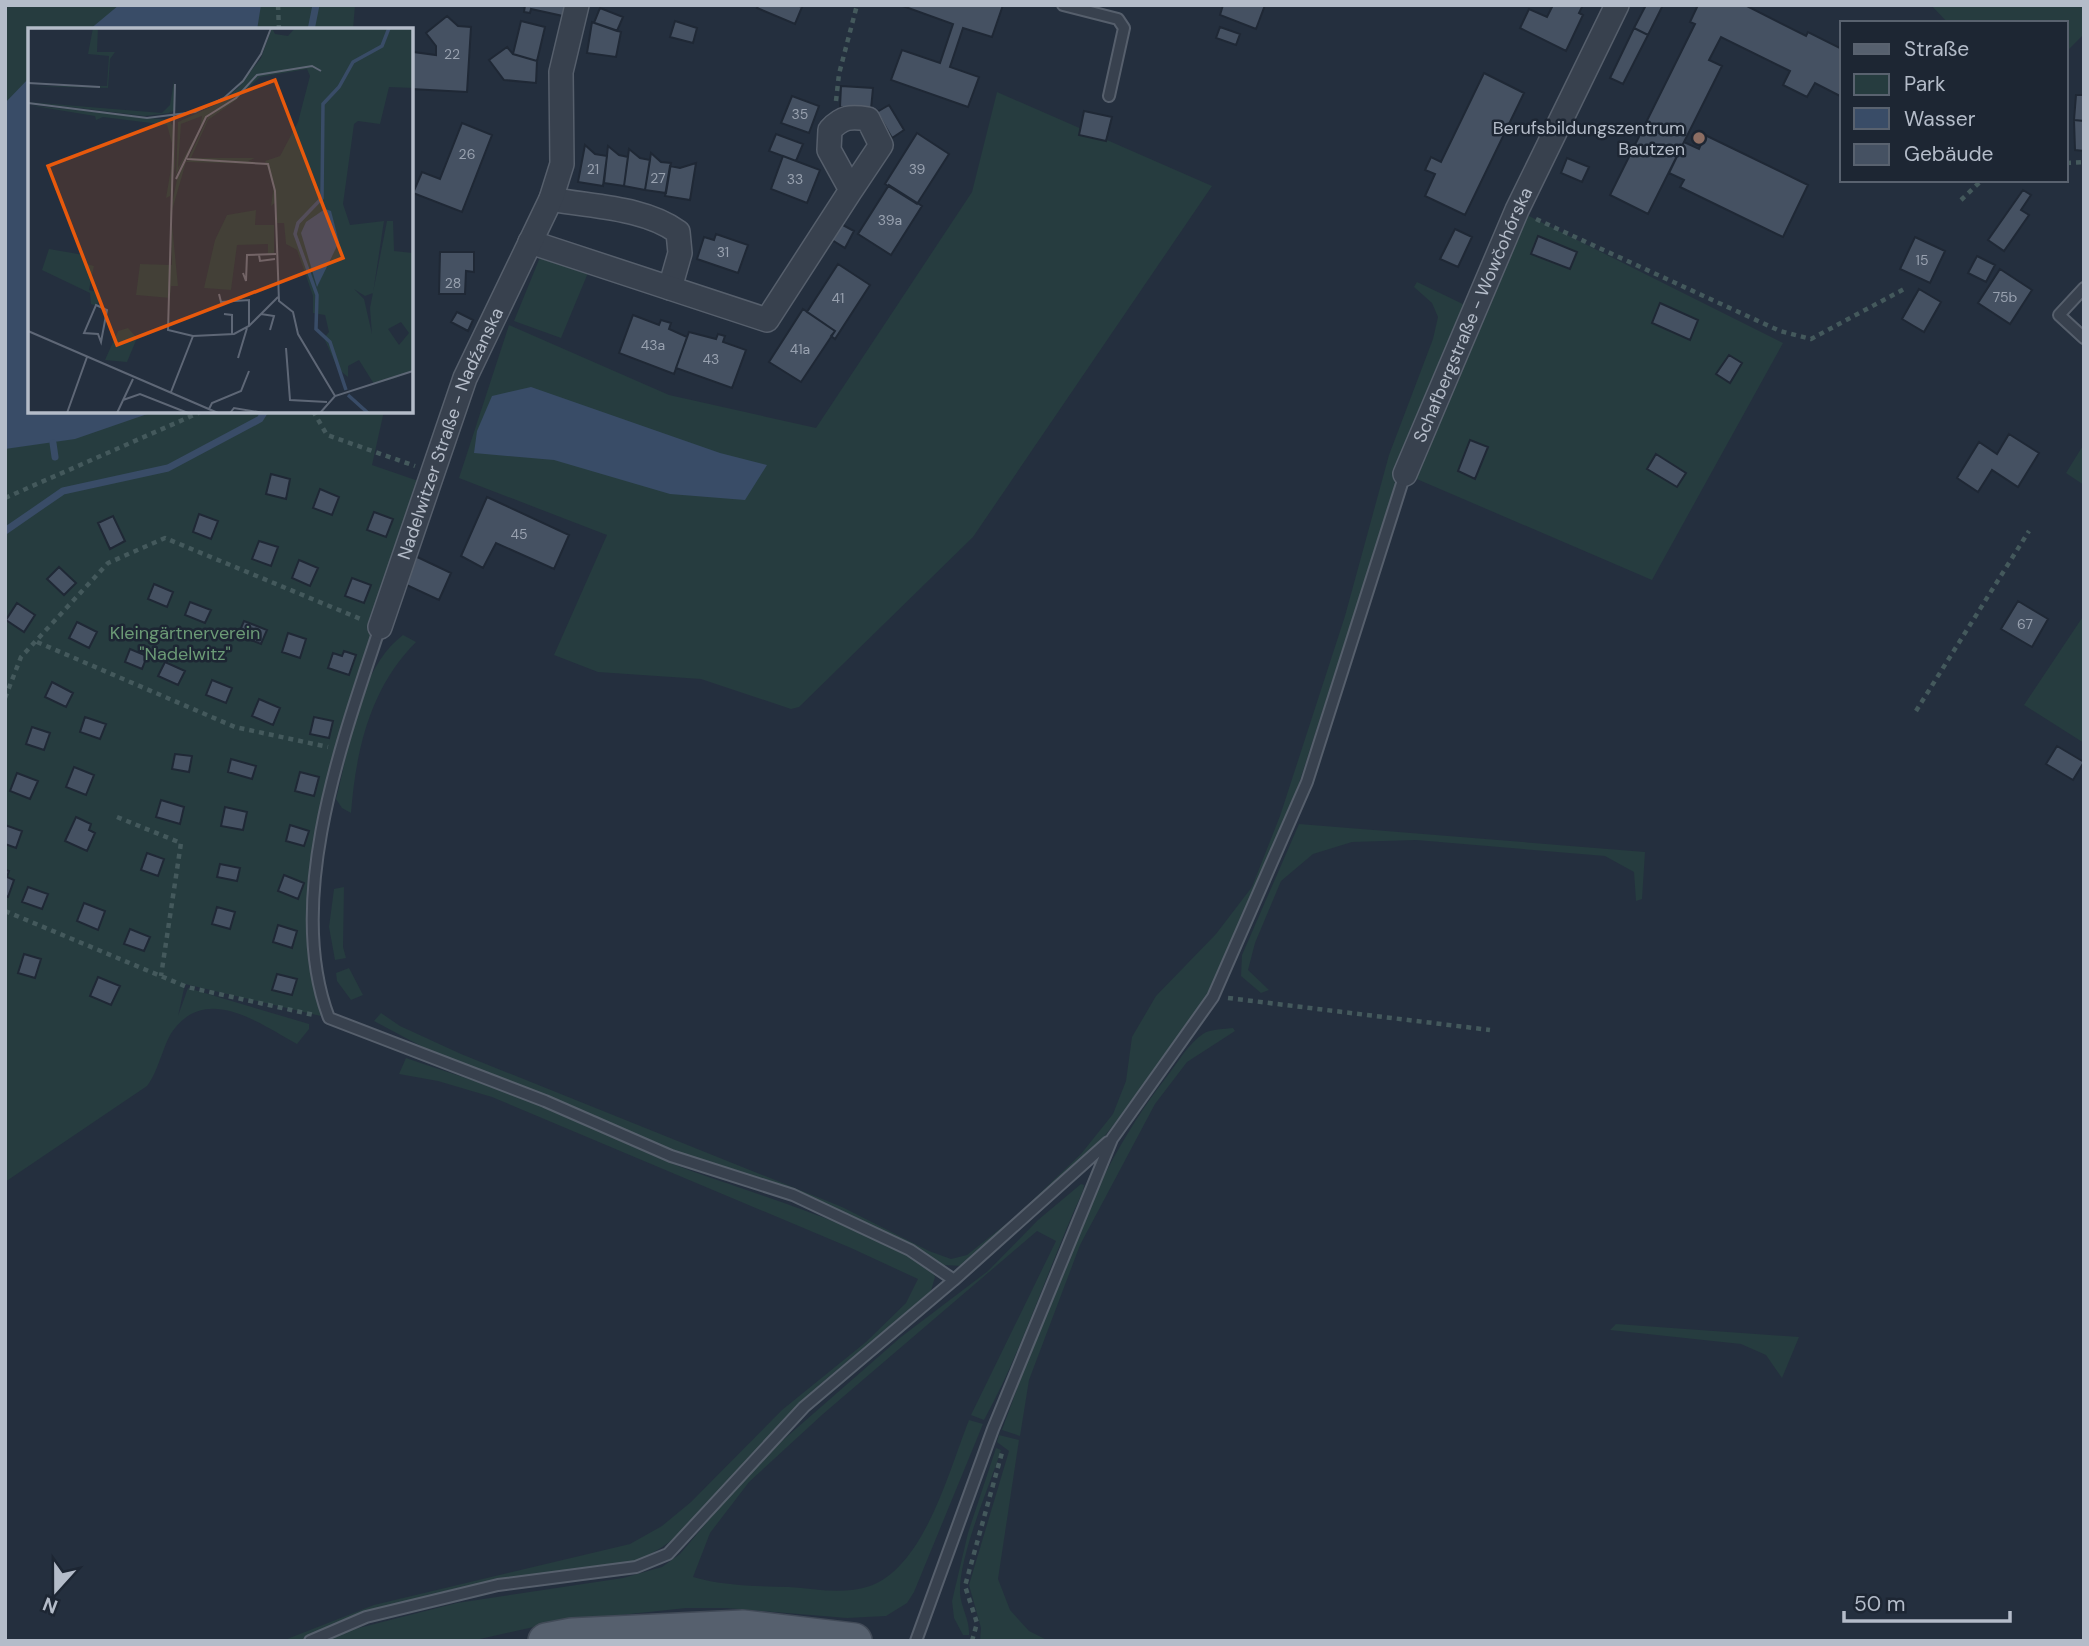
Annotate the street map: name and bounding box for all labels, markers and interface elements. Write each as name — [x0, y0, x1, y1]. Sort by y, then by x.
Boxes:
legend — [1840, 21, 2068, 182]
inset map — [28, 28, 413, 413]
text: Straße — [1904, 35, 1969, 63]
house number: 22 — [444, 45, 460, 63]
text: Park — [1904, 70, 1946, 98]
house number: 35 — [792, 105, 808, 123]
text: Wasser — [1904, 105, 1976, 133]
place label: Berufsbildungszentrum Bautzen — [1493, 116, 1685, 161]
marker: Berufsbildungszentrum Bautzen — [1691, 130, 1707, 146]
text: Gebäude — [1904, 140, 1994, 168]
house number: 26 — [459, 145, 475, 163]
house number: 21 — [587, 160, 599, 178]
house number: 39 — [909, 160, 926, 178]
house number: 27 — [650, 169, 666, 187]
house number: 33 — [787, 170, 803, 188]
street label: Schafbergstraße - Wowčohórska — [1408, 183, 1538, 446]
house number: 39a — [878, 211, 902, 229]
house number: 31 — [717, 243, 729, 261]
house number: 15 — [1916, 251, 1928, 269]
house number: 28 — [445, 274, 461, 292]
house number: 75b — [1993, 288, 2017, 306]
house number: 41 — [832, 289, 844, 307]
street label: Nadelwitzer Straße - Nadźanska — [392, 304, 509, 563]
house number: 43a — [641, 336, 665, 354]
house number: 41a — [790, 340, 810, 358]
house number: 43 — [703, 350, 719, 368]
house number: 45 — [510, 525, 528, 543]
house number: 67 — [2017, 615, 2033, 633]
park label: Kleingärtnerverein "Nadelwitz" — [110, 621, 260, 666]
north arrow — [21, 1555, 91, 1625]
scale bar — [1844, 1580, 2010, 1624]
text: 50 m — [1854, 1590, 1905, 1618]
text: N — [39, 1591, 61, 1620]

